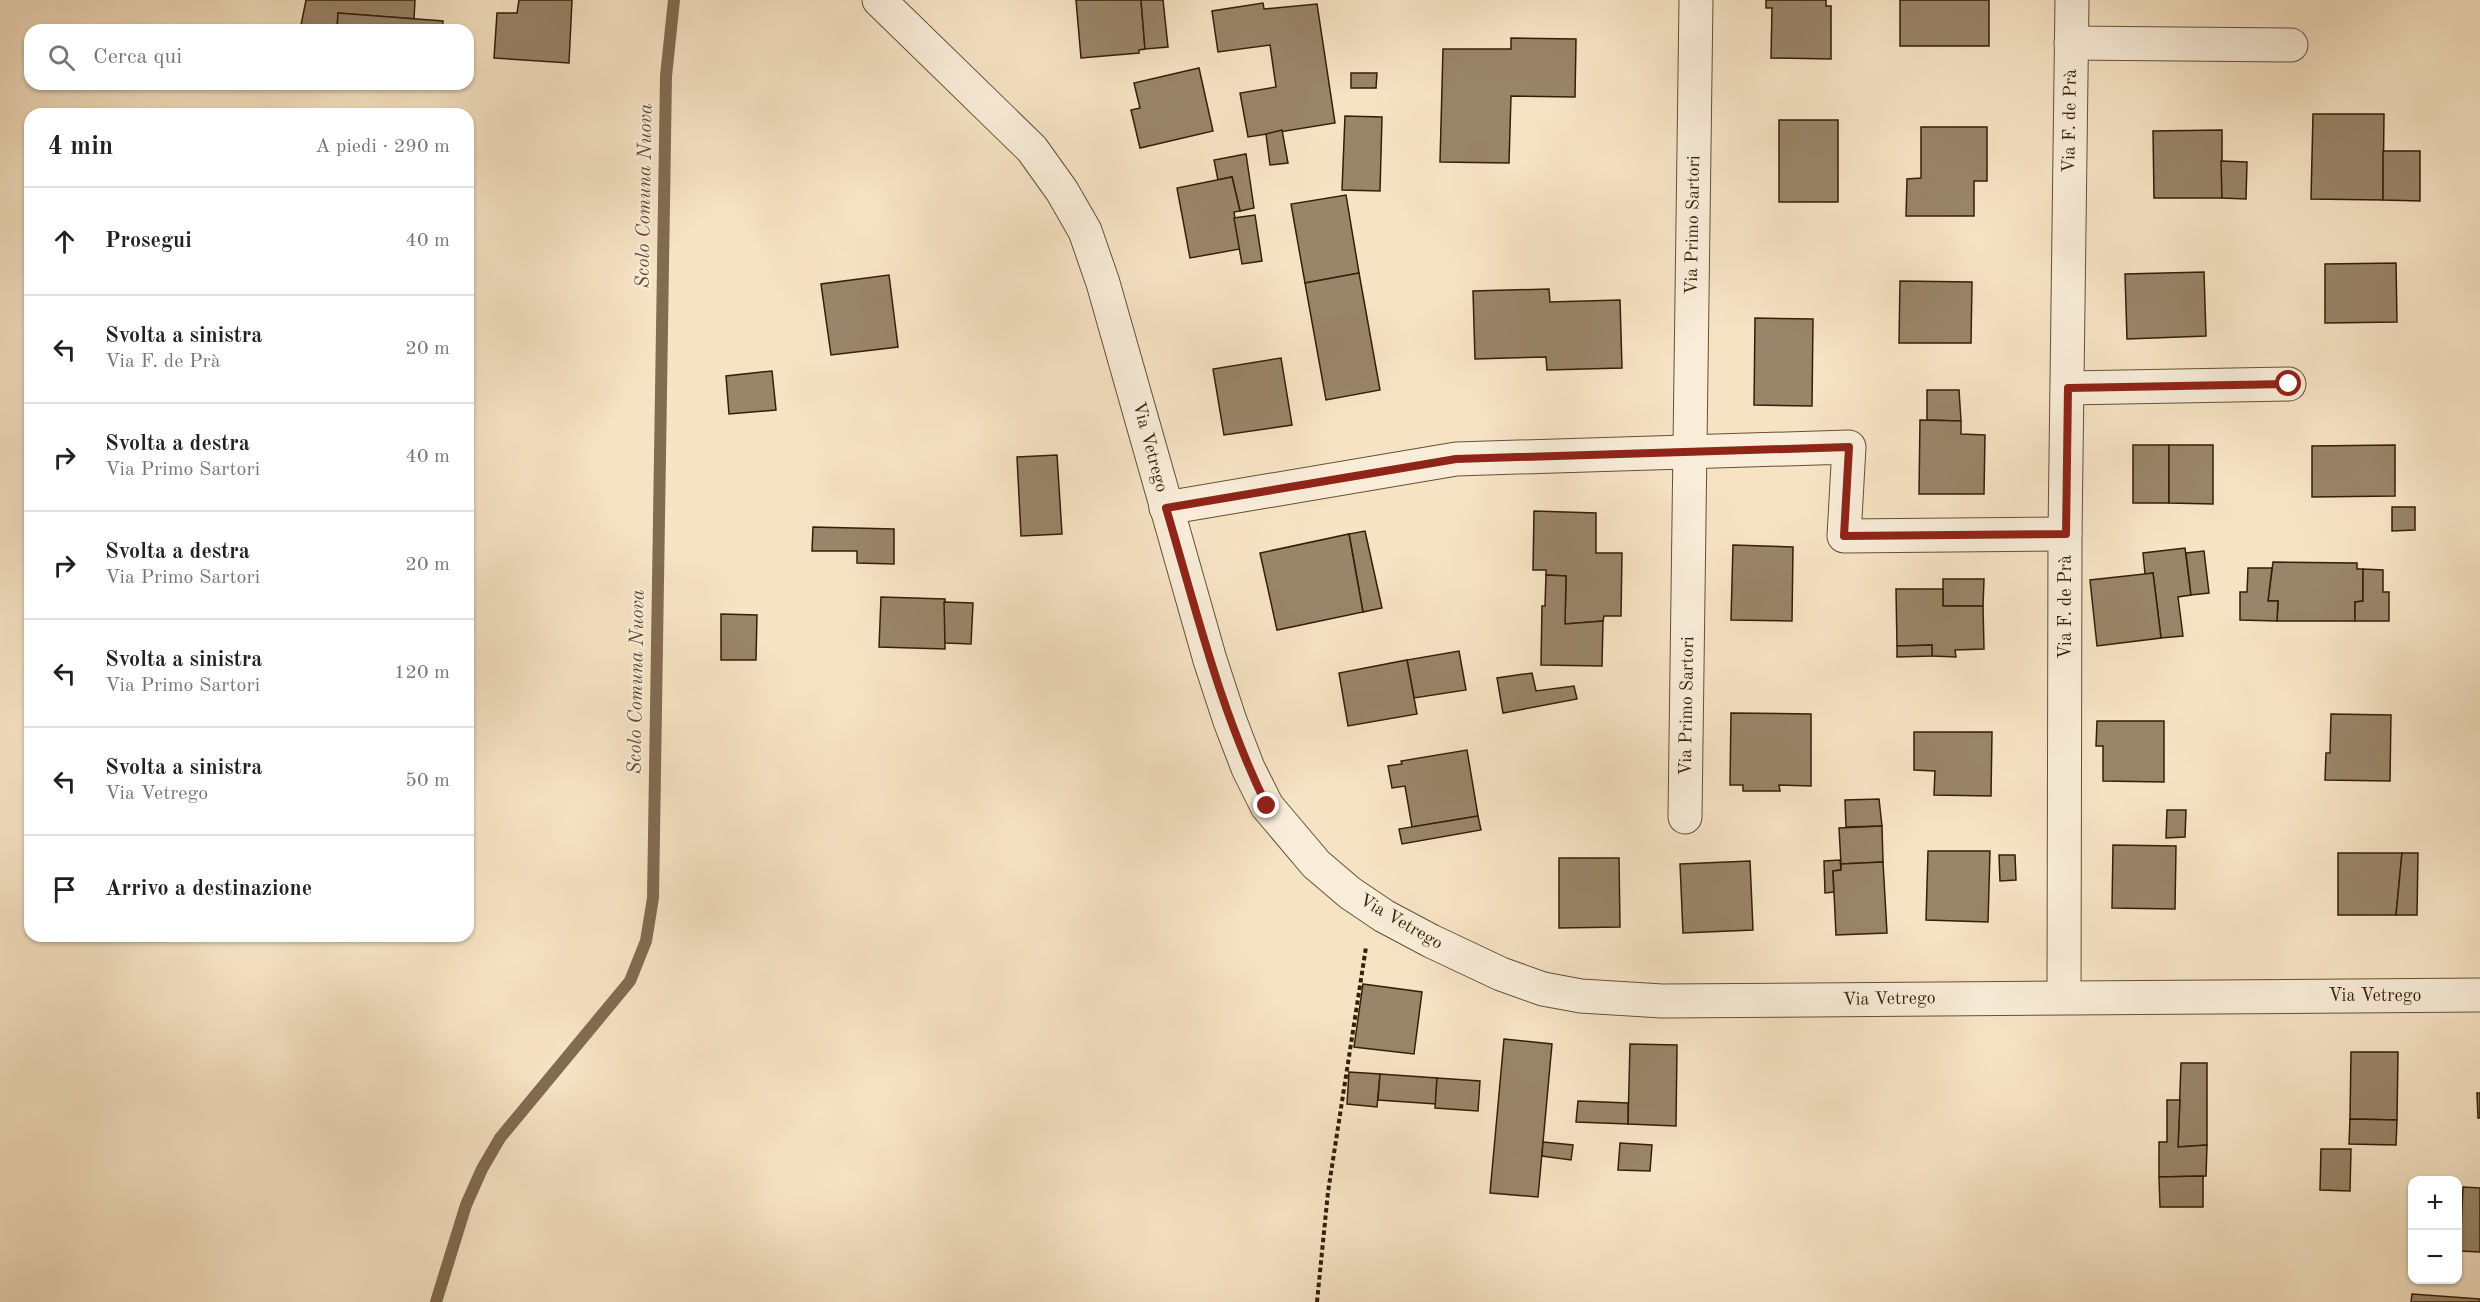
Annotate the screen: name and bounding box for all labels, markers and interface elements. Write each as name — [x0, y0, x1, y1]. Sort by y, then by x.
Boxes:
search box — [24, 24, 474, 90]
icon: search — [45, 41, 78, 74]
text: Cerca qui — [93, 46, 182, 68]
street label: Via F. de Prà — [2060, 69, 2080, 173]
water label: Scolo Comuna Nuova — [633, 103, 657, 289]
text: 4 min — [48, 134, 113, 160]
text: A piedi · 290 m — [315, 137, 450, 157]
street label: Via Primo Sartori — [1683, 155, 1703, 295]
icon: ahead — [48, 225, 81, 258]
text: Prosegui — [105, 230, 192, 252]
text: 40 m — [405, 231, 450, 251]
text: Svolta a sinistra — [105, 325, 263, 347]
icon: left — [48, 333, 81, 366]
text: 20 m — [405, 339, 450, 359]
text: Via F. de Prà — [105, 352, 221, 372]
route start — [2275, 370, 2301, 396]
street label: Via Vetrego — [1129, 400, 1171, 494]
text: Svolta a destra — [105, 433, 250, 455]
icon: right — [48, 441, 81, 474]
text: 40 m — [405, 447, 450, 467]
text: Via Primo Sartori — [105, 460, 260, 480]
text: Svolta a destra — [105, 541, 250, 563]
icon: right — [48, 549, 81, 582]
text: 20 m — [405, 555, 450, 575]
street label: Via F. de Prà — [2057, 555, 2075, 659]
text: Via Primo Sartori — [105, 568, 260, 588]
water label: Scolo Comuna Nuova — [625, 589, 649, 775]
street label: Via Primo Sartori — [1677, 636, 1697, 776]
text: Svolta a sinistra — [105, 649, 263, 671]
icon: left — [48, 657, 81, 690]
text: 120 m — [394, 663, 450, 683]
text: Via Primo Sartori — [105, 676, 260, 696]
text: Svolta a sinistra — [105, 757, 263, 779]
icon: left — [48, 765, 81, 798]
text: 50 m — [405, 771, 450, 791]
text: Via Vetrego — [105, 784, 208, 804]
route end — [1253, 792, 1279, 818]
icon: arrive — [48, 873, 81, 906]
text: Arrivo a destinazione — [105, 878, 312, 900]
street label: Via Vetrego — [1356, 891, 1446, 953]
street label: Via Vetrego — [2329, 987, 2422, 1005]
street label: Via Vetrego — [1842, 989, 1936, 1009]
map controls — [2408, 1176, 2462, 1284]
button: + — [2408, 1176, 2462, 1230]
button: − — [2408, 1230, 2462, 1284]

